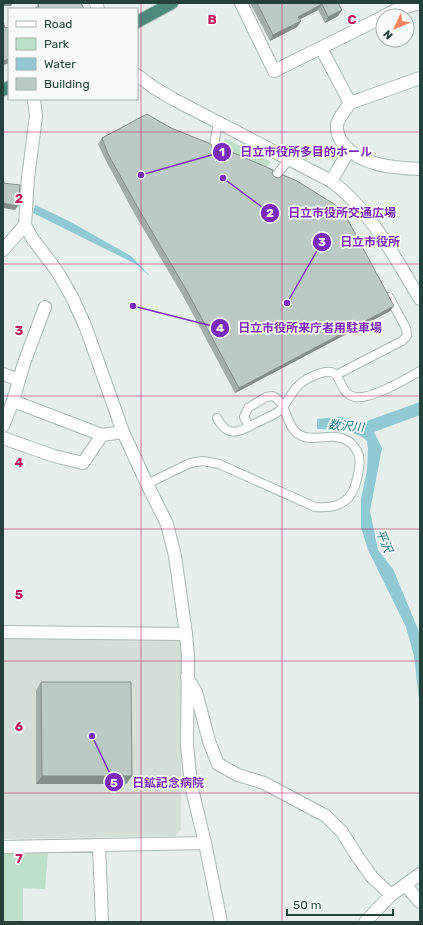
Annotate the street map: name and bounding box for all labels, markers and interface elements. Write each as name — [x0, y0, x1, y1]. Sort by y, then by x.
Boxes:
legend — [8, 8, 138, 100]
north arrow — [375, 8, 415, 48]
text: B — [207, 12, 217, 27]
text: C — [347, 12, 357, 27]
text: Road — [44, 17, 72, 31]
text: N — [381, 27, 396, 42]
text: Park — [44, 37, 70, 51]
text: Water — [44, 57, 76, 71]
text: Building — [44, 77, 90, 91]
callout: 日立市役所多目的ホール — [212, 140, 380, 164]
text: 1 — [219, 145, 225, 159]
text: 日立市役所多目的ホール — [240, 145, 372, 159]
text: 2 — [15, 191, 23, 206]
callout: 日立市役所交通広場 — [260, 201, 404, 225]
text: 2 — [266, 206, 274, 220]
text: 日立市役所交通広場 — [288, 206, 396, 220]
callout: 日立市役所 — [312, 230, 408, 254]
text: 3 — [318, 235, 326, 249]
text: 日立市役所 — [340, 235, 400, 249]
callout: 日立市役所来庁者用駐車場 — [210, 316, 390, 340]
text: 4 — [216, 321, 224, 335]
text: 日立市役所来庁者用駐車場 — [238, 321, 382, 335]
text: 3 — [15, 323, 24, 338]
water label: 数沢川 — [327, 417, 367, 435]
text: 4 — [15, 455, 24, 470]
water label: 平沢 — [373, 527, 396, 557]
text: 5 — [15, 587, 23, 602]
text: 6 — [15, 719, 24, 734]
callout: 日鉱記念病院 — [104, 770, 212, 794]
text: 5 — [110, 776, 118, 790]
text: 日鉱記念病院 — [132, 776, 204, 790]
text: 7 — [15, 851, 23, 866]
scale bar — [287, 891, 393, 917]
text: 50 m — [293, 898, 321, 912]

